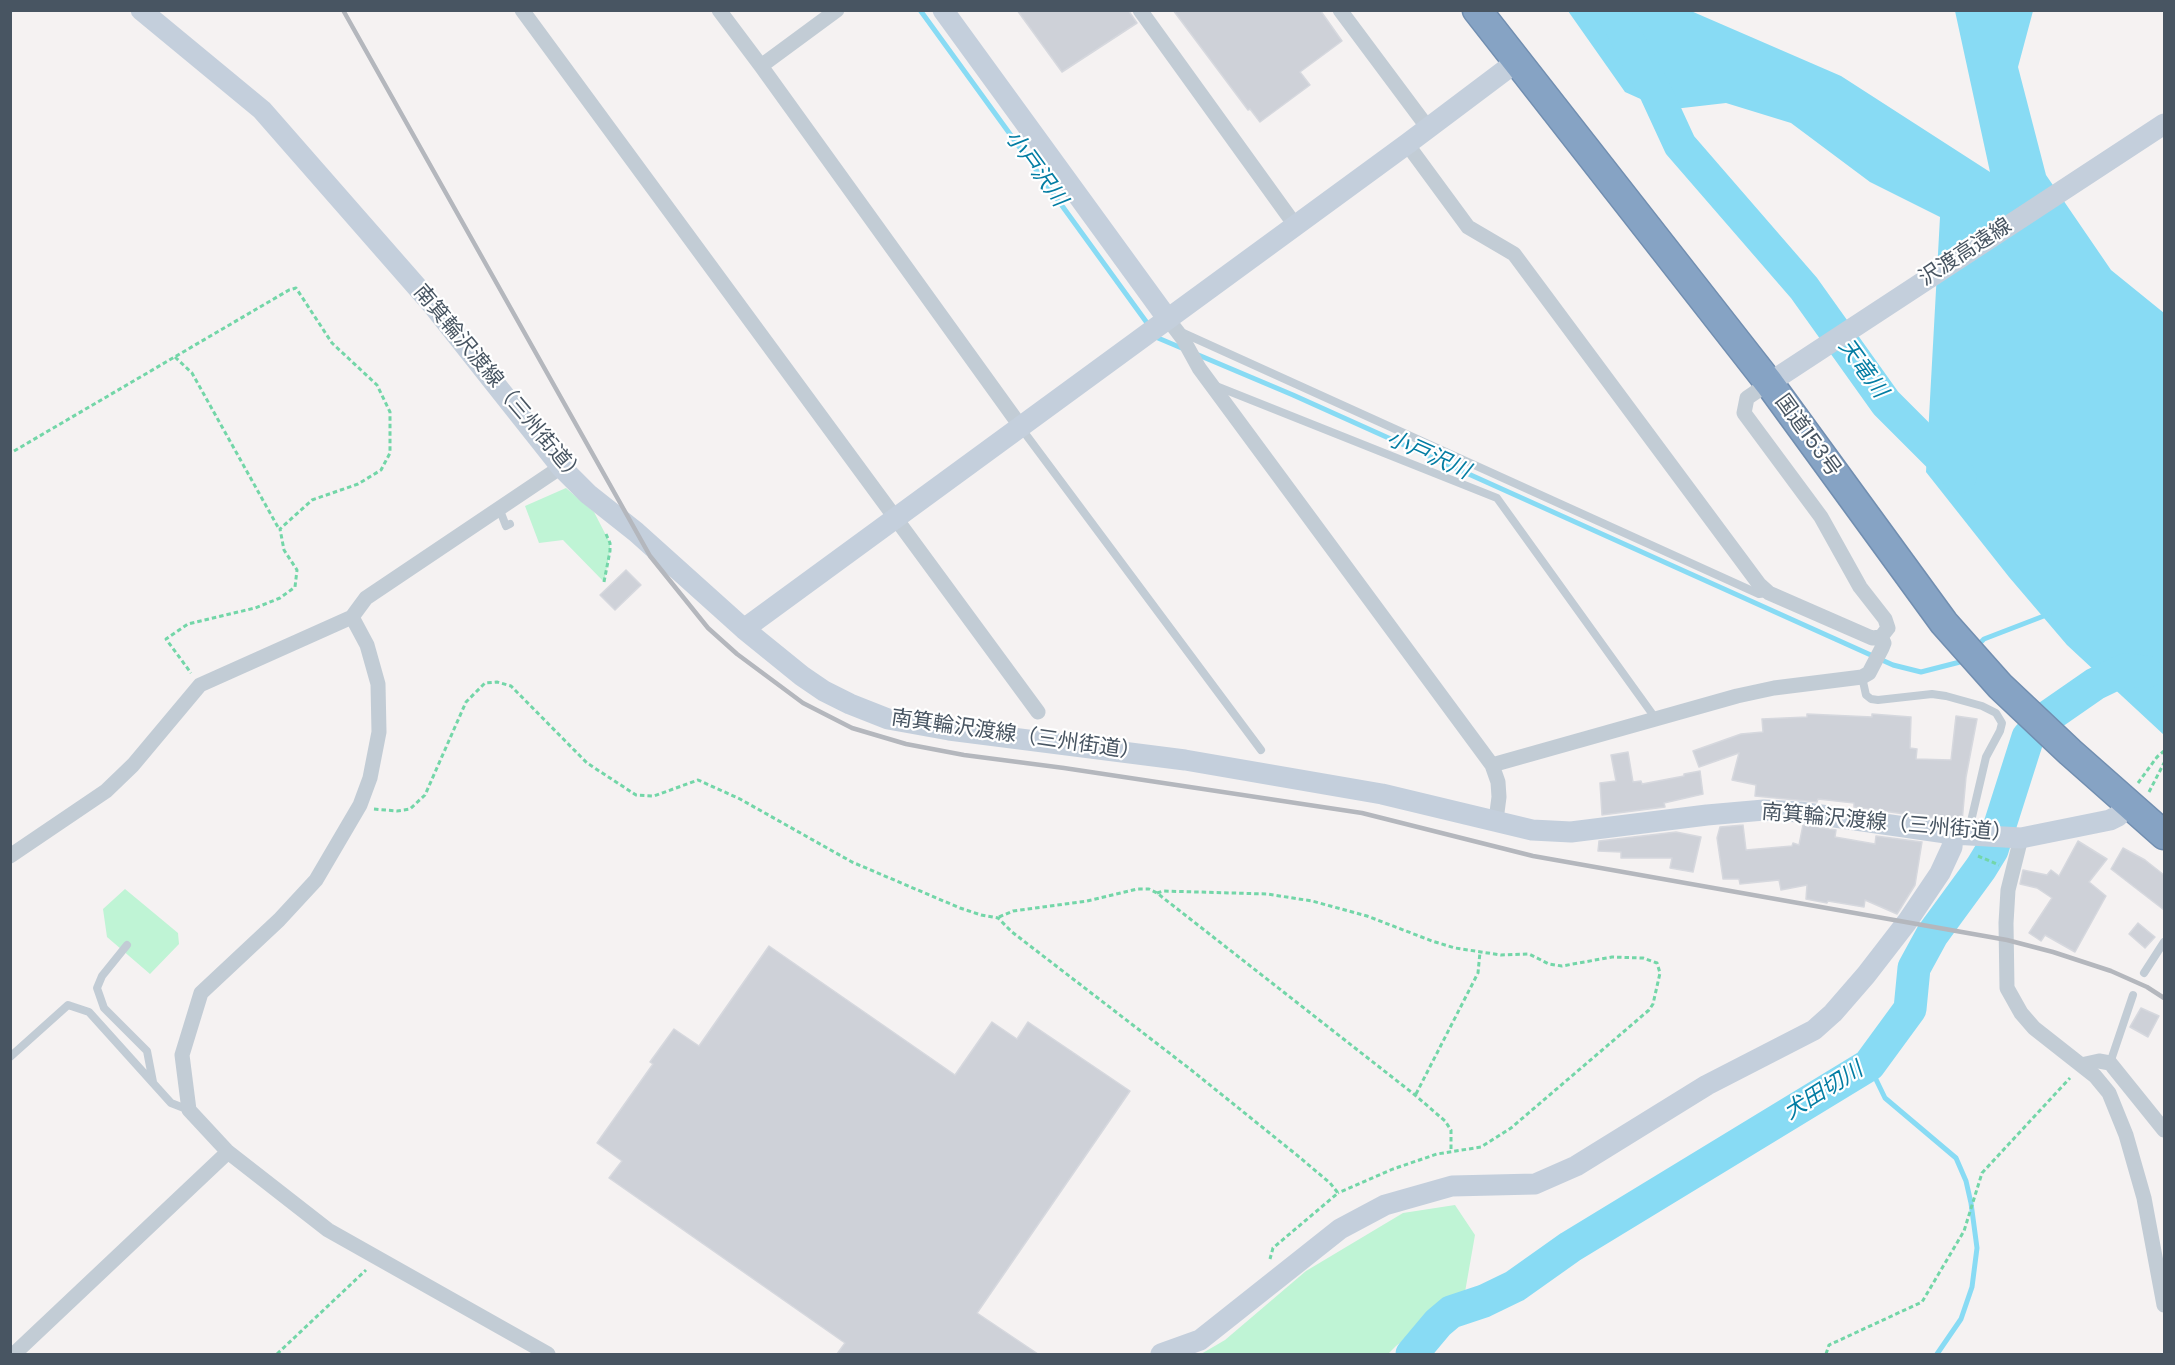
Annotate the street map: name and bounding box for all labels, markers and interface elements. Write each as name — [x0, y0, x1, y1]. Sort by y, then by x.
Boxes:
water label: 小戸沢川 — [998, 126, 1072, 212]
street label: 沢渡高遠線 — [1915, 214, 2017, 292]
street label: 南箕輪沢渡線（三州街道） — [407, 280, 589, 490]
water label: 天竜川 — [1832, 335, 1892, 403]
street label: 国道153号 — [1769, 390, 1845, 482]
water label: 小戸沢川 — [1382, 426, 1474, 486]
street label: 南箕輪沢渡線（三州街道） — [889, 706, 1143, 766]
street label: 南箕輪沢渡線（三州街道） — [1760, 800, 2014, 848]
water label: 犬田切川 — [1780, 1057, 1868, 1127]

